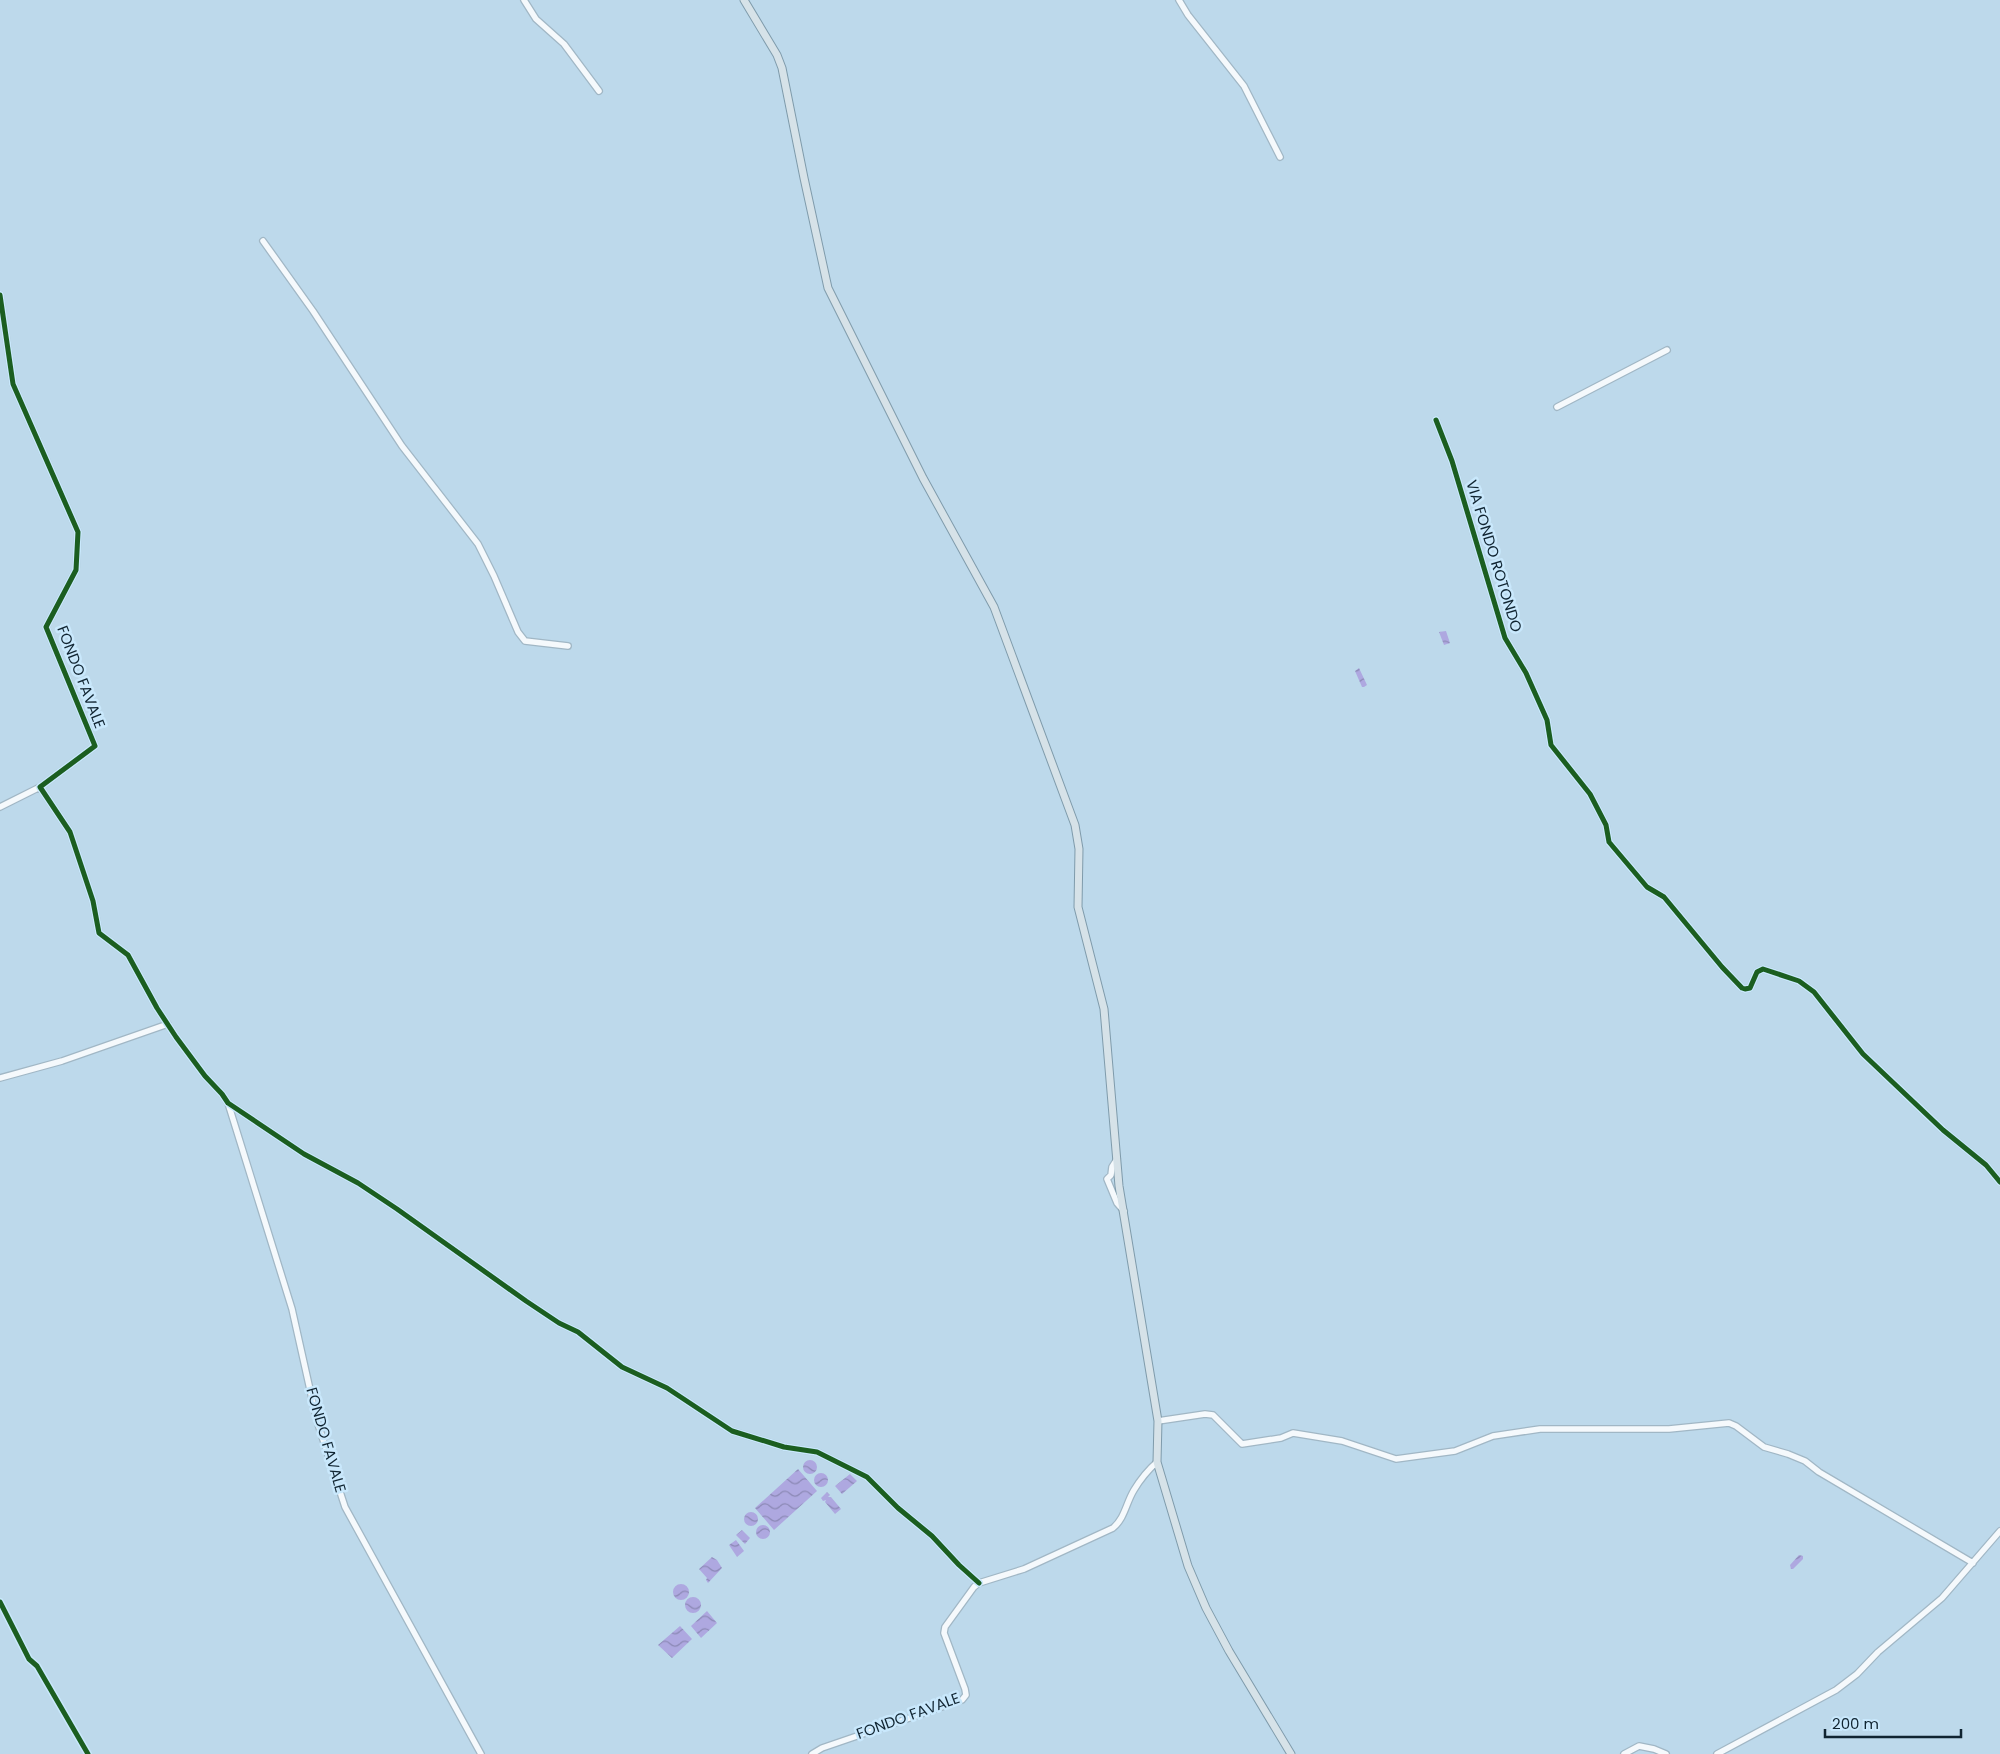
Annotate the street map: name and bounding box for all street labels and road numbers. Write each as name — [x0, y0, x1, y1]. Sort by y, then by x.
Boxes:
street label: VIA FONDO ROTONDO — [1461, 477, 1528, 635]
street label: FONDO FAVALE — [52, 622, 111, 731]
street label: FONDO FAVALE — [301, 1385, 352, 1495]
street label: FONDO FAVALE — [853, 1687, 962, 1744]

